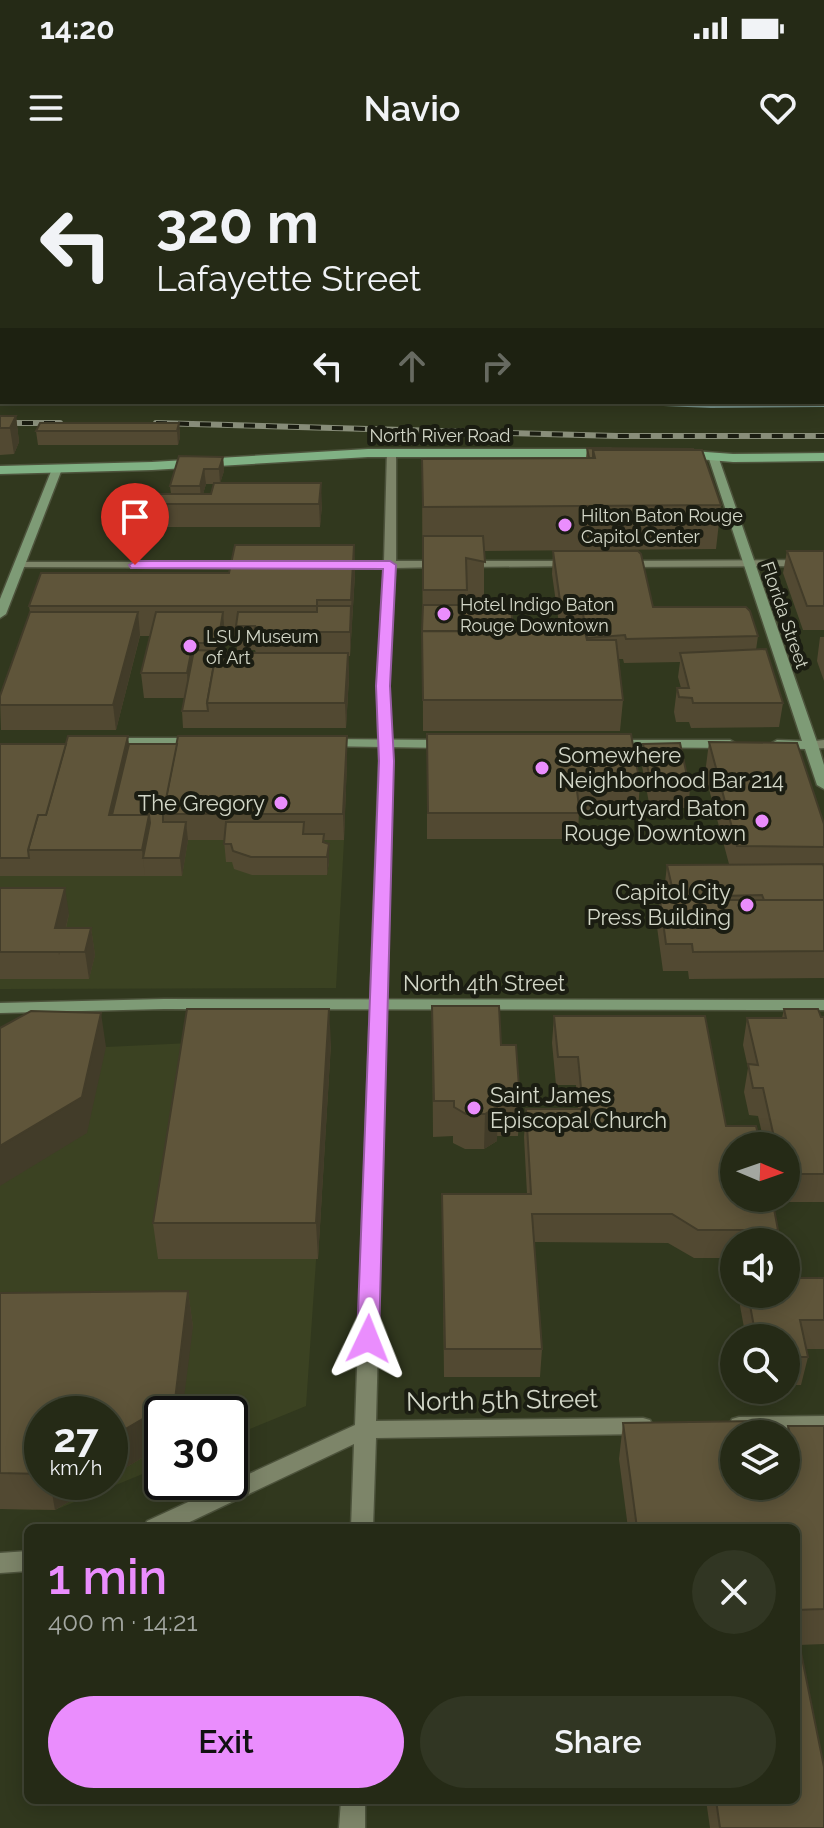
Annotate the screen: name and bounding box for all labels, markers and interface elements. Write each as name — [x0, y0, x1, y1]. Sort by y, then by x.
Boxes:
text: 14:20 — [40, 11, 115, 46]
icon: menu — [24, 86, 68, 130]
icon: heart — [756, 86, 800, 130]
text: Navio — [363, 87, 461, 129]
text: 320 m — [156, 190, 319, 256]
icon: left — [24, 192, 128, 296]
text: Lafayette Street — [156, 257, 421, 299]
icon: left — [306, 344, 350, 388]
icon: ahead — [390, 344, 434, 388]
icon: right — [474, 344, 518, 388]
street label: North River Road — [370, 425, 510, 446]
pin — [101, 483, 169, 565]
icon: arrive — [113, 495, 157, 539]
place label: Hilton Baton Rouge Capitol Center — [581, 505, 743, 547]
marker: Hilton Baton Rouge Capitol Center — [556, 516, 574, 534]
street label: Florida Street — [757, 559, 813, 671]
place label: Hotel Indigo Baton Rouge Downtown — [460, 594, 614, 636]
marker: Hotel Indigo Baton Rouge Downtown — [435, 605, 453, 623]
place label: LSU Museum of Art — [206, 626, 319, 668]
marker: LSU Museum of Art — [181, 637, 199, 655]
place label: Somewhere Neighborhood Bar 214 — [558, 742, 784, 793]
marker: Somewhere Neighborhood Bar 214 — [533, 759, 551, 777]
place label: The Gregory — [138, 790, 265, 816]
marker: The Gregory — [272, 794, 290, 812]
place label: Courtyard Baton Rouge Downtown — [564, 795, 746, 846]
marker: Courtyard Baton Rouge Downtown — [753, 812, 771, 830]
place label: Capitol City Press Building — [587, 879, 731, 930]
marker: Capitol City Press Building — [738, 896, 756, 914]
street label: North 4th Street — [403, 970, 566, 996]
place label: Saint James Episcopal Church — [490, 1082, 667, 1133]
marker: Saint James Episcopal Church — [465, 1099, 483, 1117]
north arrow — [720, 1132, 800, 1212]
map controls — [720, 1132, 800, 1500]
button: sound — [720, 1228, 800, 1308]
position arrow — [326, 1297, 410, 1381]
button: search — [720, 1324, 800, 1404]
street label: North 5th Street — [406, 1383, 598, 1417]
speed limit sign: 30 — [144, 1396, 248, 1500]
text: 27 — [53, 1414, 98, 1461]
button: layers — [720, 1420, 800, 1500]
text: km/h — [50, 1456, 102, 1480]
text: 1 min — [48, 1549, 167, 1605]
button: close — [692, 1550, 776, 1634]
text: 400 m · 14:21 — [48, 1607, 198, 1637]
button: Exit — [48, 1696, 404, 1788]
button: Share — [420, 1696, 776, 1788]

